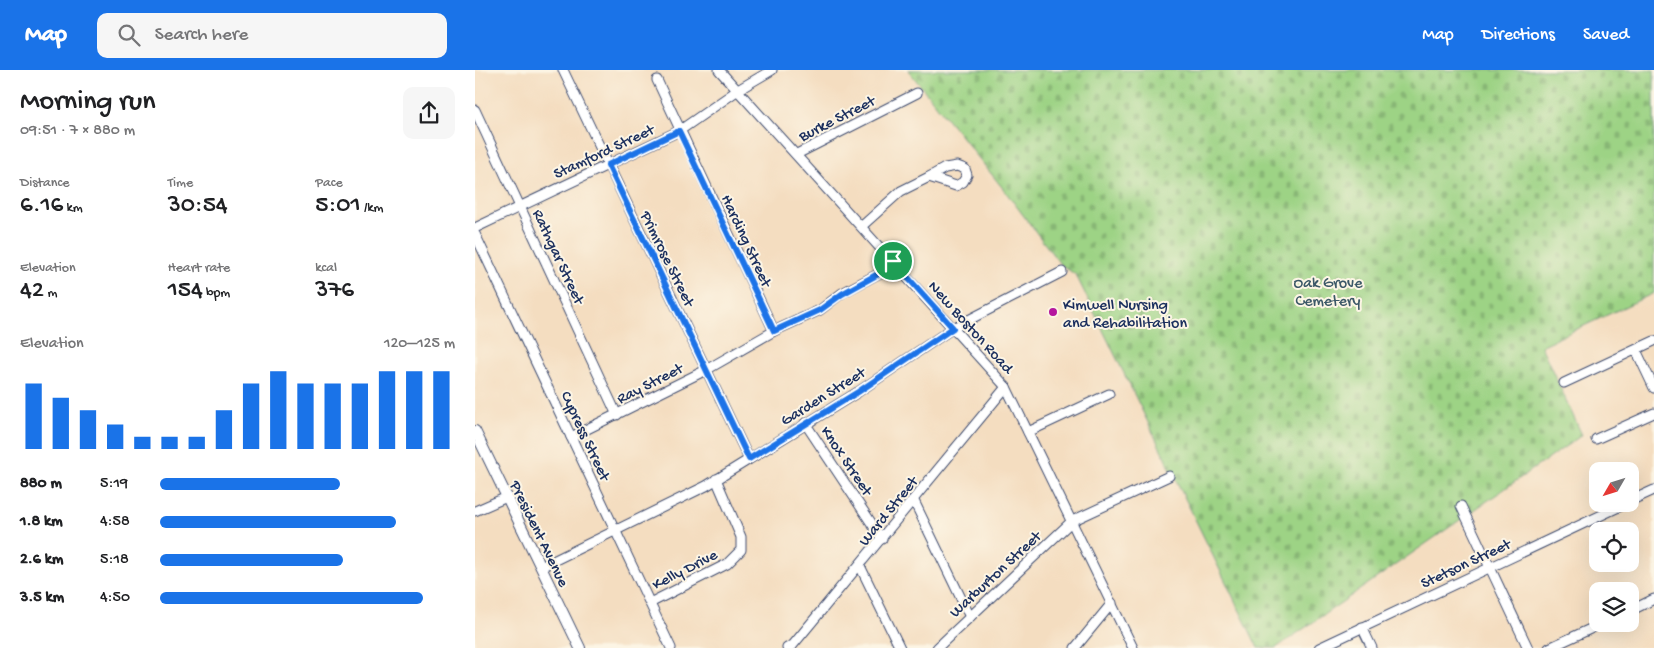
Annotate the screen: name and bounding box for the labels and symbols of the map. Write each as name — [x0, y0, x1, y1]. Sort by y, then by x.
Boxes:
street label: Burke Street — [795, 92, 880, 148]
street label: Stamford Street — [551, 121, 659, 185]
street label: Harding Street — [715, 192, 775, 292]
street label: Rathgar Street — [527, 207, 588, 309]
street label: Primrose Street — [634, 208, 698, 312]
pin — [872, 240, 914, 282]
park label: Oak Grove Cemetery — [1294, 275, 1363, 312]
street label: New Boston Road — [923, 278, 1017, 380]
place label: Kimwell Nursing and Rehabilitation — [1063, 297, 1187, 334]
marker: Kimwell Nursing and Rehabilitation — [1047, 306, 1059, 318]
street label: Ray Street — [614, 360, 688, 410]
street label: Garden Street — [778, 364, 871, 432]
street label: Cypress Street — [555, 389, 613, 486]
street label: Knox Street — [815, 424, 876, 501]
north arrow — [1589, 462, 1639, 512]
street label: Ward Street — [856, 472, 924, 551]
street label: President Avenue — [503, 477, 572, 591]
street label: Warburton Street — [947, 527, 1047, 623]
street label: Stetson Street — [1419, 535, 1516, 594]
street label: Kelly Drive — [650, 546, 722, 596]

